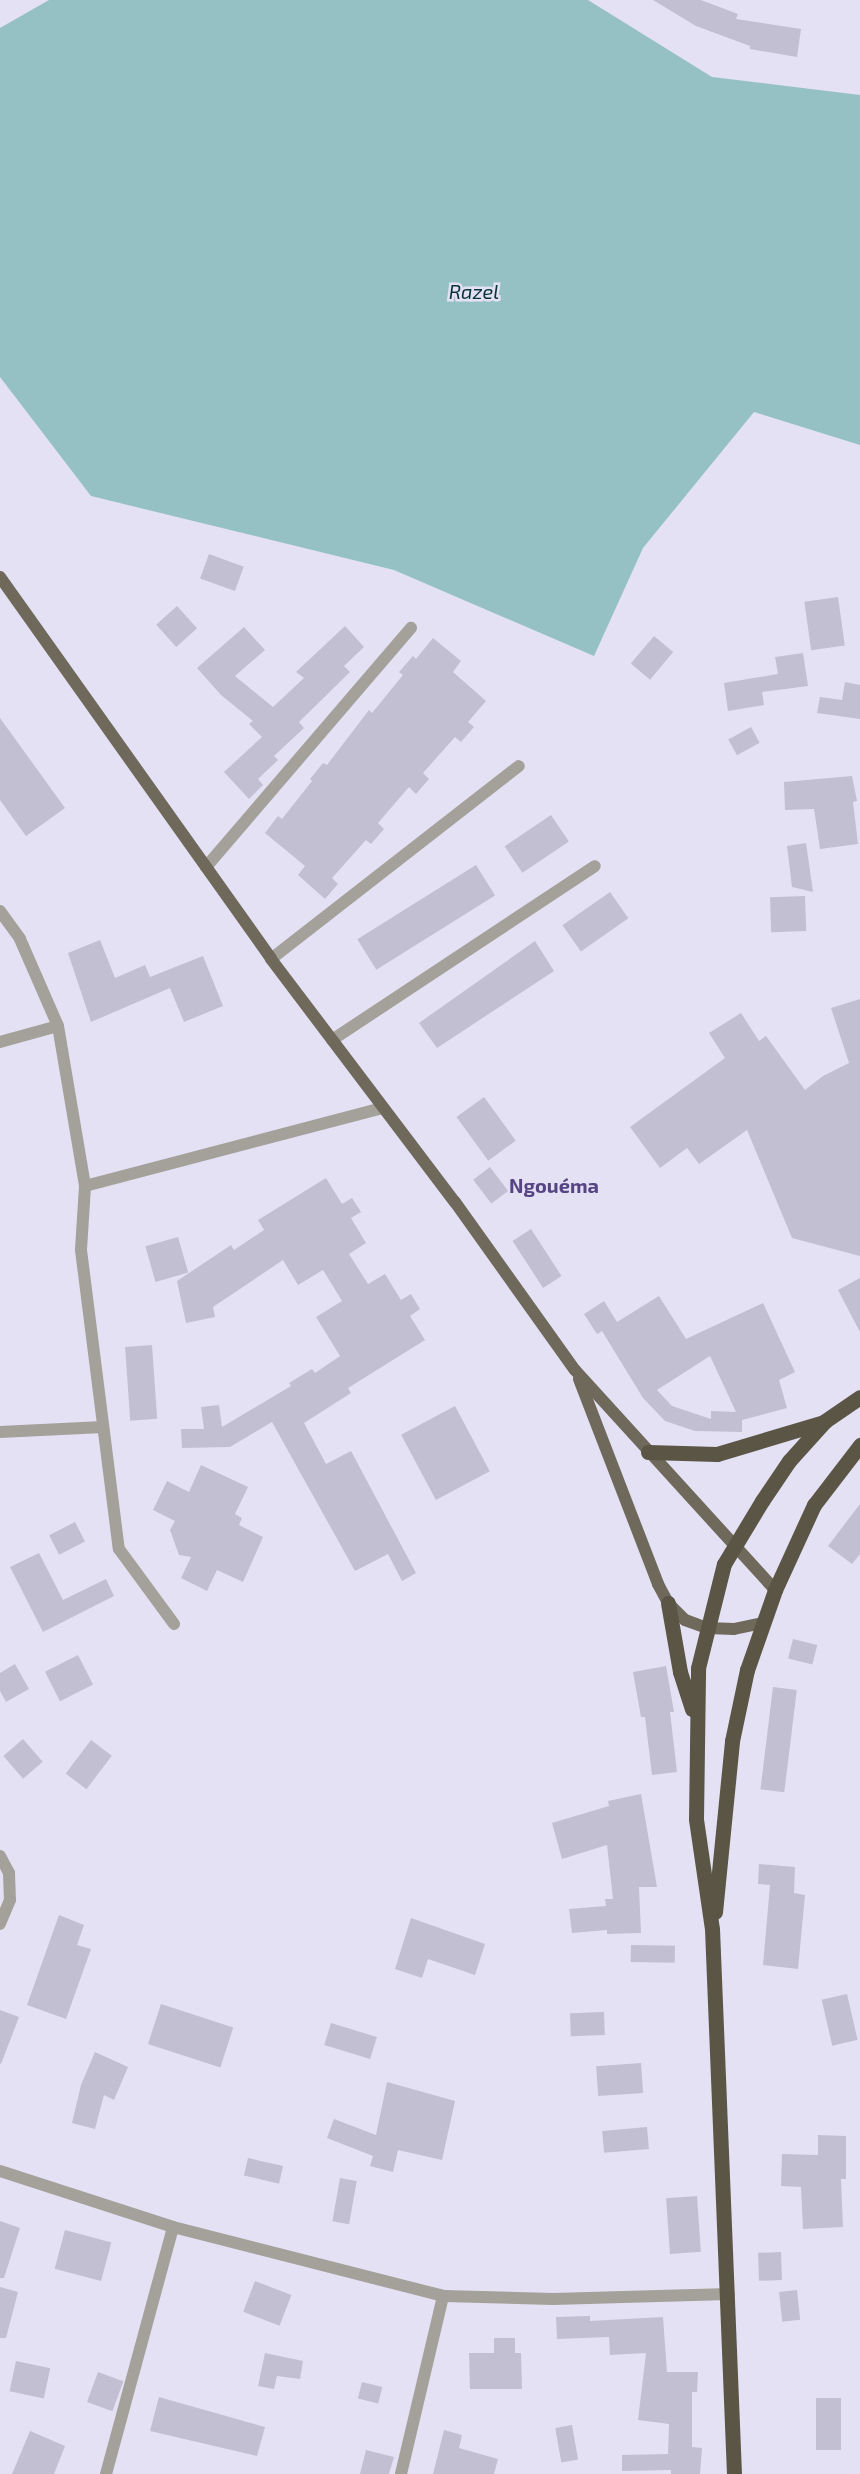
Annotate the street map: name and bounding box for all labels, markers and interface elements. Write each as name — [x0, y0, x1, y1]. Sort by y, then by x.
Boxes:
water label: Razel — [449, 279, 499, 303]
district label: Ngouéma — [509, 1173, 599, 1197]

